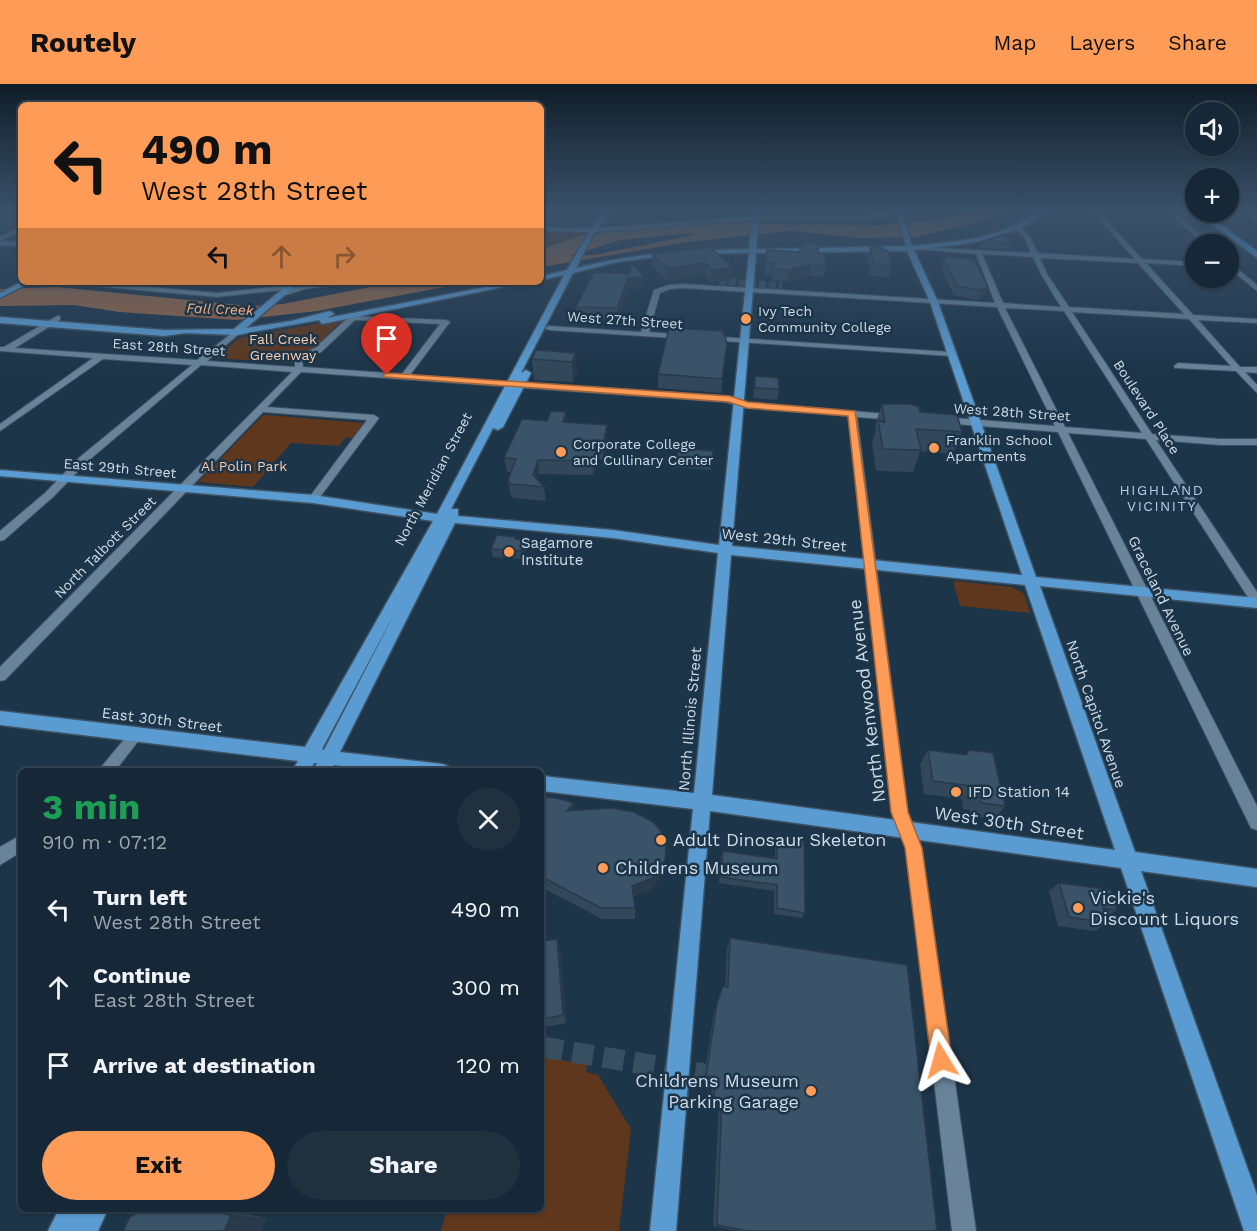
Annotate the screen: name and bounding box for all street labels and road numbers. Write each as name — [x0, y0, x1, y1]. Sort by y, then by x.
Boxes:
street label: West 27th Street — [566, 308, 684, 332]
street label: East 28th Street — [112, 335, 226, 359]
street label: Boulevard Place — [1111, 357, 1183, 457]
street label: West 28th Street — [953, 400, 1071, 424]
street label: North Meridian Street — [391, 410, 475, 548]
street label: East 29th Street — [63, 455, 177, 481]
street label: North Talbott Street — [51, 493, 159, 601]
street label: West 29th Street — [721, 524, 848, 556]
street label: Graceland Avenue — [1124, 533, 1198, 659]
street label: North Kenwood Avenue — [844, 598, 889, 804]
street label: North Capitol Avenue — [1062, 638, 1130, 790]
street label: North Illinois Street — [675, 646, 705, 792]
street label: East 30th Street — [101, 704, 224, 736]
street label: West 30th Street — [933, 802, 1086, 843]

